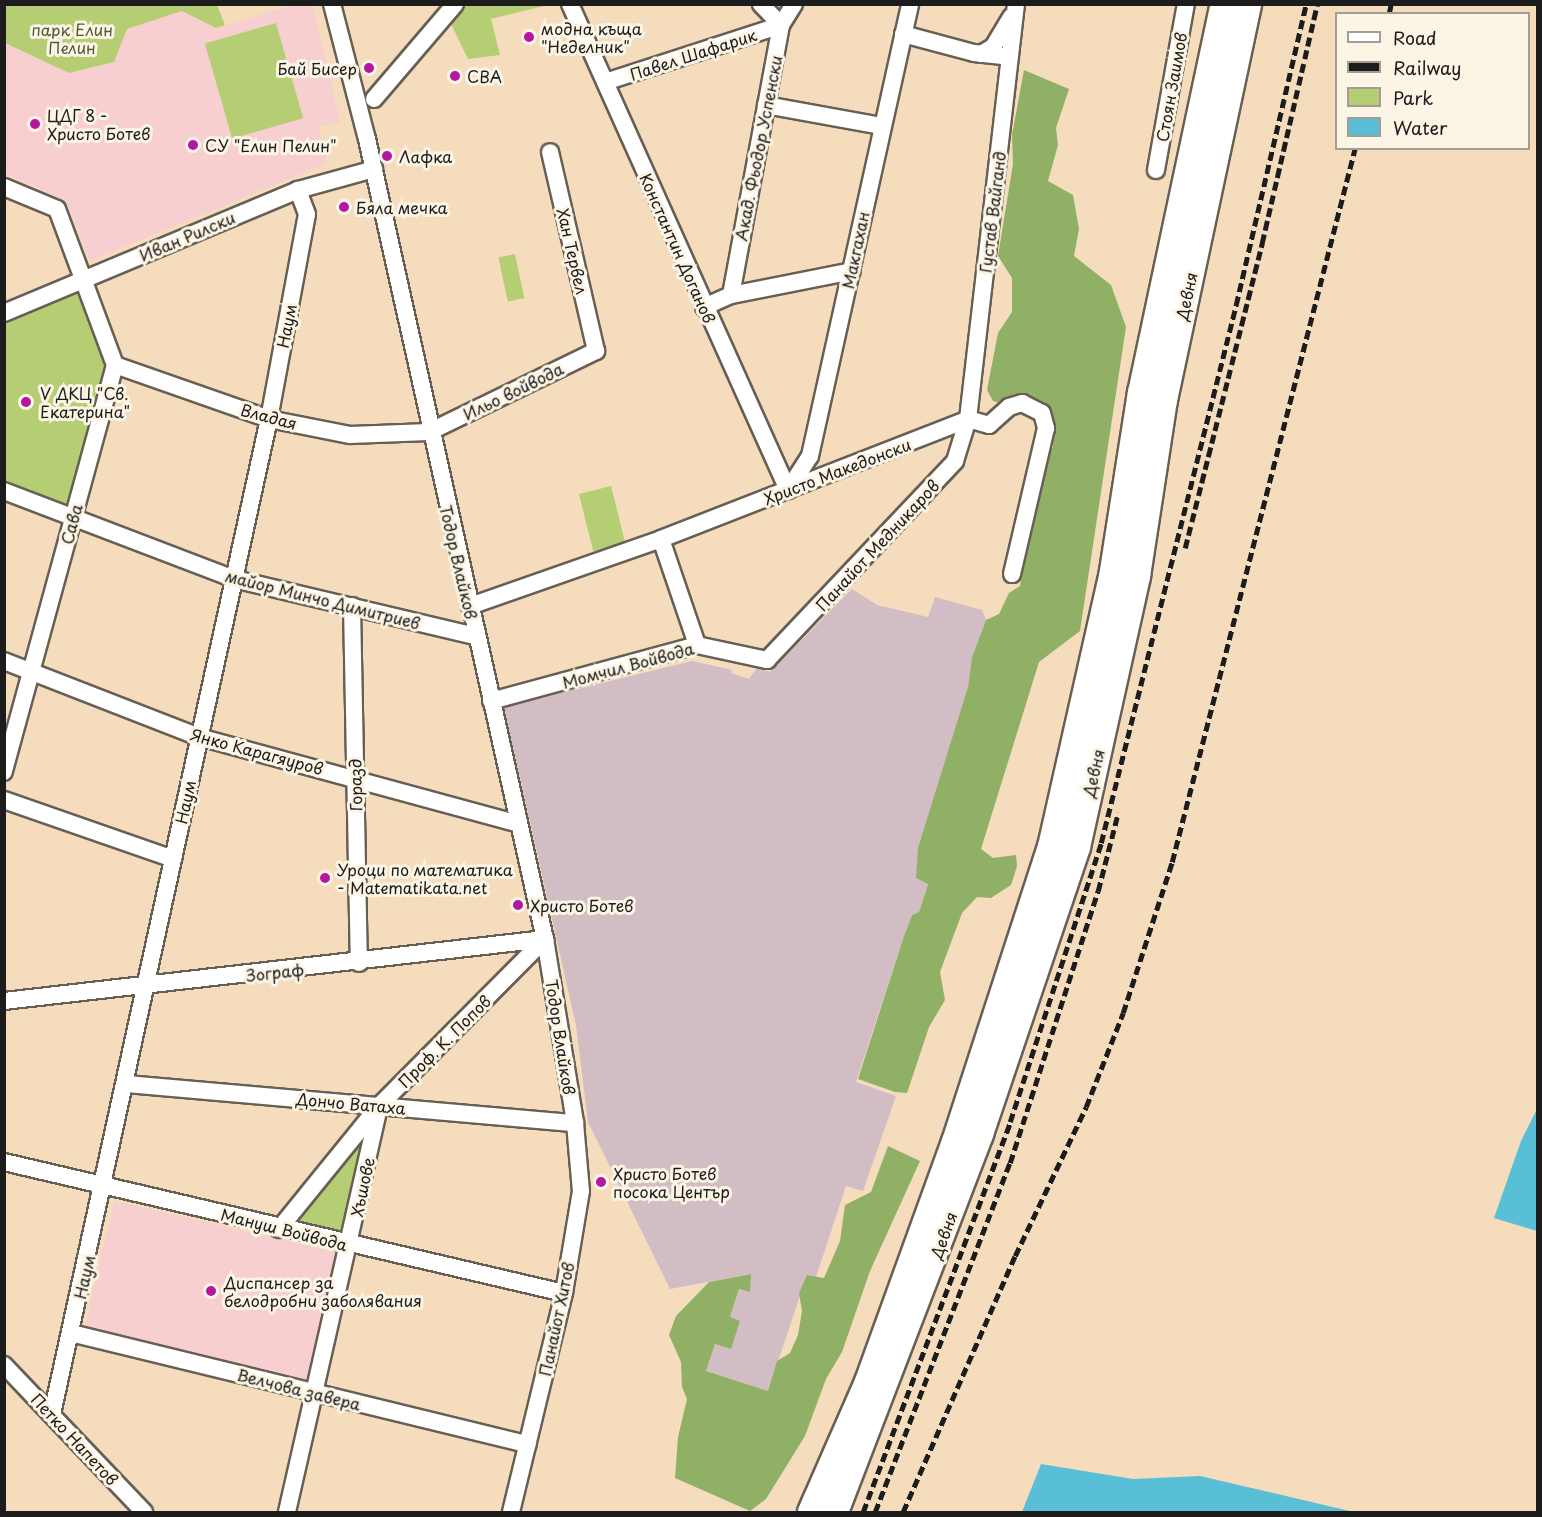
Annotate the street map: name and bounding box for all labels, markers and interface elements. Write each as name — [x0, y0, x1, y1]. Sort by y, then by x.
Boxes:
legend — [1335, 12, 1530, 150]
place label: модна къща "Неделник" — [541, 18, 642, 56]
park label: парк Елин Пелин — [31, 19, 113, 57]
street label: Павел Шафарик — [627, 24, 759, 84]
text: Road — [1393, 24, 1437, 51]
marker: модна къща "Неделник" — [522, 30, 536, 44]
street label: Стоян Заимов — [1152, 31, 1190, 143]
street label: Акад. Фьодор Успенски — [730, 53, 786, 243]
text: Railway — [1393, 54, 1461, 81]
place label: Бай Бисер — [276, 58, 357, 78]
marker: Бай Бисер — [362, 61, 376, 75]
place label: CBA — [467, 66, 502, 86]
marker: CBA — [448, 69, 462, 83]
text: Park — [1393, 84, 1433, 111]
place label: ЦДГ 8 - Христо Ботев — [47, 105, 150, 143]
text: Water — [1393, 114, 1447, 141]
marker: ЦДГ 8 - Христо Ботев — [28, 117, 42, 131]
place label: СУ "Елин Пелин" — [205, 135, 338, 155]
marker: СУ "Елин Пелин" — [186, 138, 200, 152]
place label: Лафка — [399, 146, 452, 166]
marker: Лафка — [380, 149, 394, 163]
street label: Густав Вайганд — [975, 150, 1009, 274]
street label: Константин Доганов — [636, 170, 720, 326]
place label: Бяла мечка — [356, 197, 448, 217]
marker: Бяла мечка — [337, 200, 351, 214]
street label: Хан Тервел — [554, 206, 592, 296]
street label: Иван Рилски — [136, 207, 238, 265]
street label: Макгахан — [837, 210, 873, 290]
street label: Девня — [1172, 270, 1200, 322]
street label: Наум — [272, 302, 300, 350]
street label: Ильо войвода — [460, 359, 566, 423]
place label: V ДКЦ "Св. Екатерина" — [40, 383, 130, 421]
marker: V ДКЦ "Св. Екатерина" — [17, 393, 35, 411]
street label: Владая — [239, 399, 299, 433]
street label: Христо Македонски — [761, 434, 913, 508]
street label: Панайот Медникаров — [811, 475, 943, 615]
street label: Сава — [56, 502, 86, 546]
street label: Тодор Влайков — [436, 503, 482, 621]
street label: майор Минчо Димитриев — [223, 565, 423, 633]
street label: Момчил Войвода — [560, 638, 696, 692]
street label: Янко Карагяуров — [188, 724, 326, 778]
street label: Девня — [1078, 747, 1108, 799]
street label: Горазд — [345, 759, 365, 811]
street label: Наум — [171, 778, 199, 826]
place label: Уроци по математика - Matematikata.net — [337, 859, 513, 897]
marker: Уроци по математика - Matematikata.net — [318, 871, 332, 885]
place label: Христо Ботев — [530, 895, 633, 915]
marker: Христо Ботев — [511, 898, 525, 912]
street label: Зограф — [245, 959, 305, 985]
street label: Тодор Влайков — [542, 978, 580, 1096]
street label: Проф. К. Попов — [394, 991, 494, 1091]
street label: Дончо Ватаха — [295, 1089, 407, 1117]
street label: Хъшове — [346, 1156, 378, 1218]
place label: Христо Ботев посока Център — [613, 1163, 730, 1201]
marker: Христо Ботев посока Център — [594, 1175, 608, 1189]
street label: Mануш Войвода — [218, 1204, 350, 1254]
street label: Девня — [926, 1209, 960, 1261]
street label: Наум — [70, 1253, 98, 1301]
street label: Панайот Хитов — [534, 1260, 578, 1378]
place label: Диспансер за белодробни заболявания — [224, 1272, 422, 1310]
marker: Диспансер за белодробни заболявания — [202, 1282, 220, 1300]
street label: Велчова завера — [235, 1364, 363, 1414]
street label: Петко Напетов — [28, 1389, 122, 1489]

